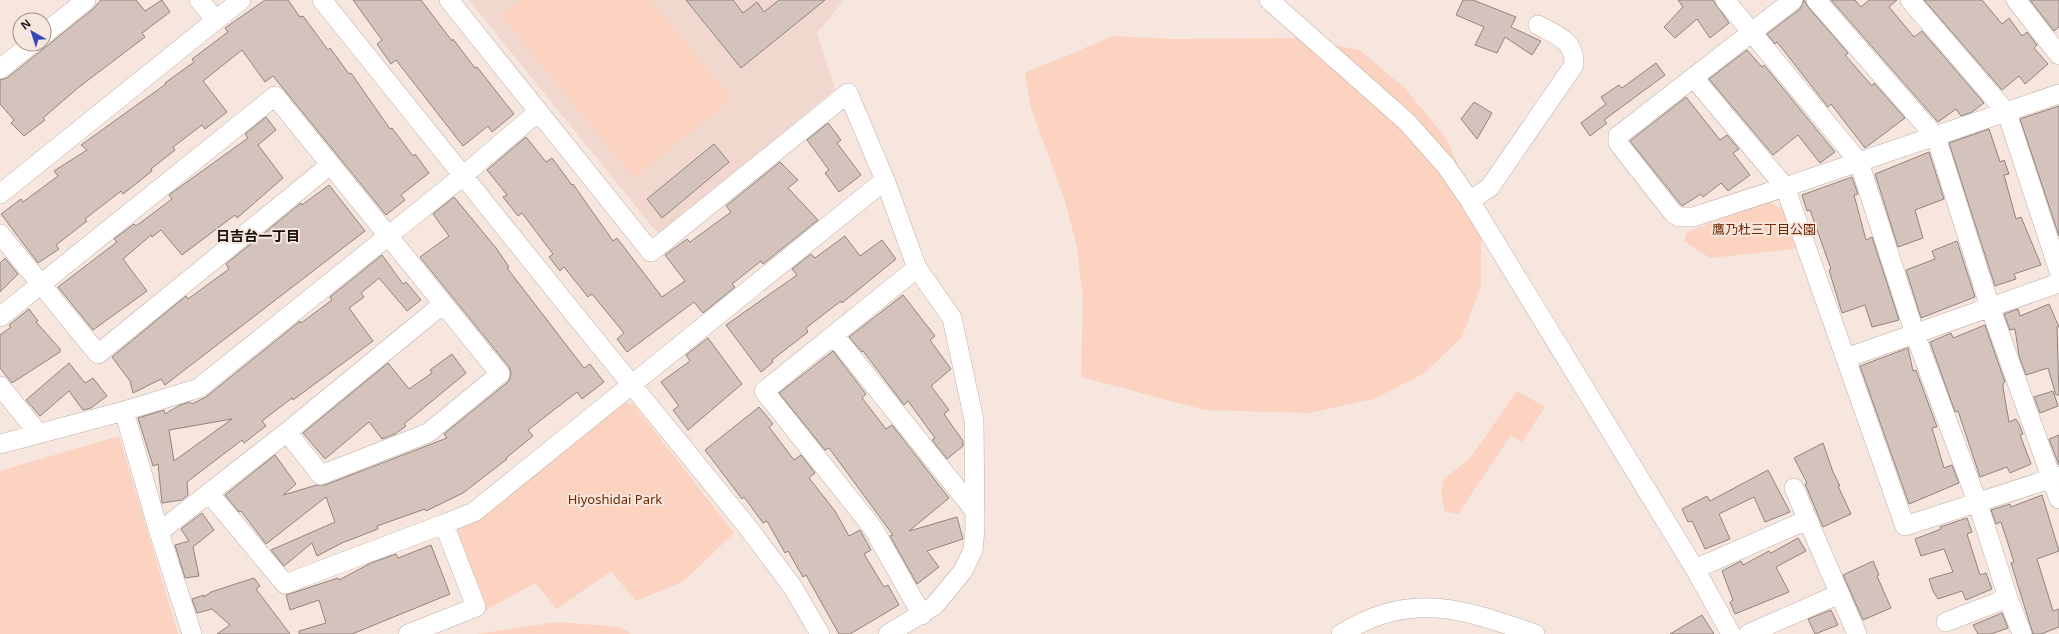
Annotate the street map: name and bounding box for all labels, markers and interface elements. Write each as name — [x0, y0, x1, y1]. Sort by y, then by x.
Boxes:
north arrow — [12, 12, 52, 52]
text: N — [17, 15, 34, 32]
park label: 鷹乃杜三丁目公園 — [1712, 220, 1816, 238]
district label: 日吉台一丁目 — [216, 226, 300, 245]
park label: Hiyoshidai Park — [568, 490, 662, 508]

